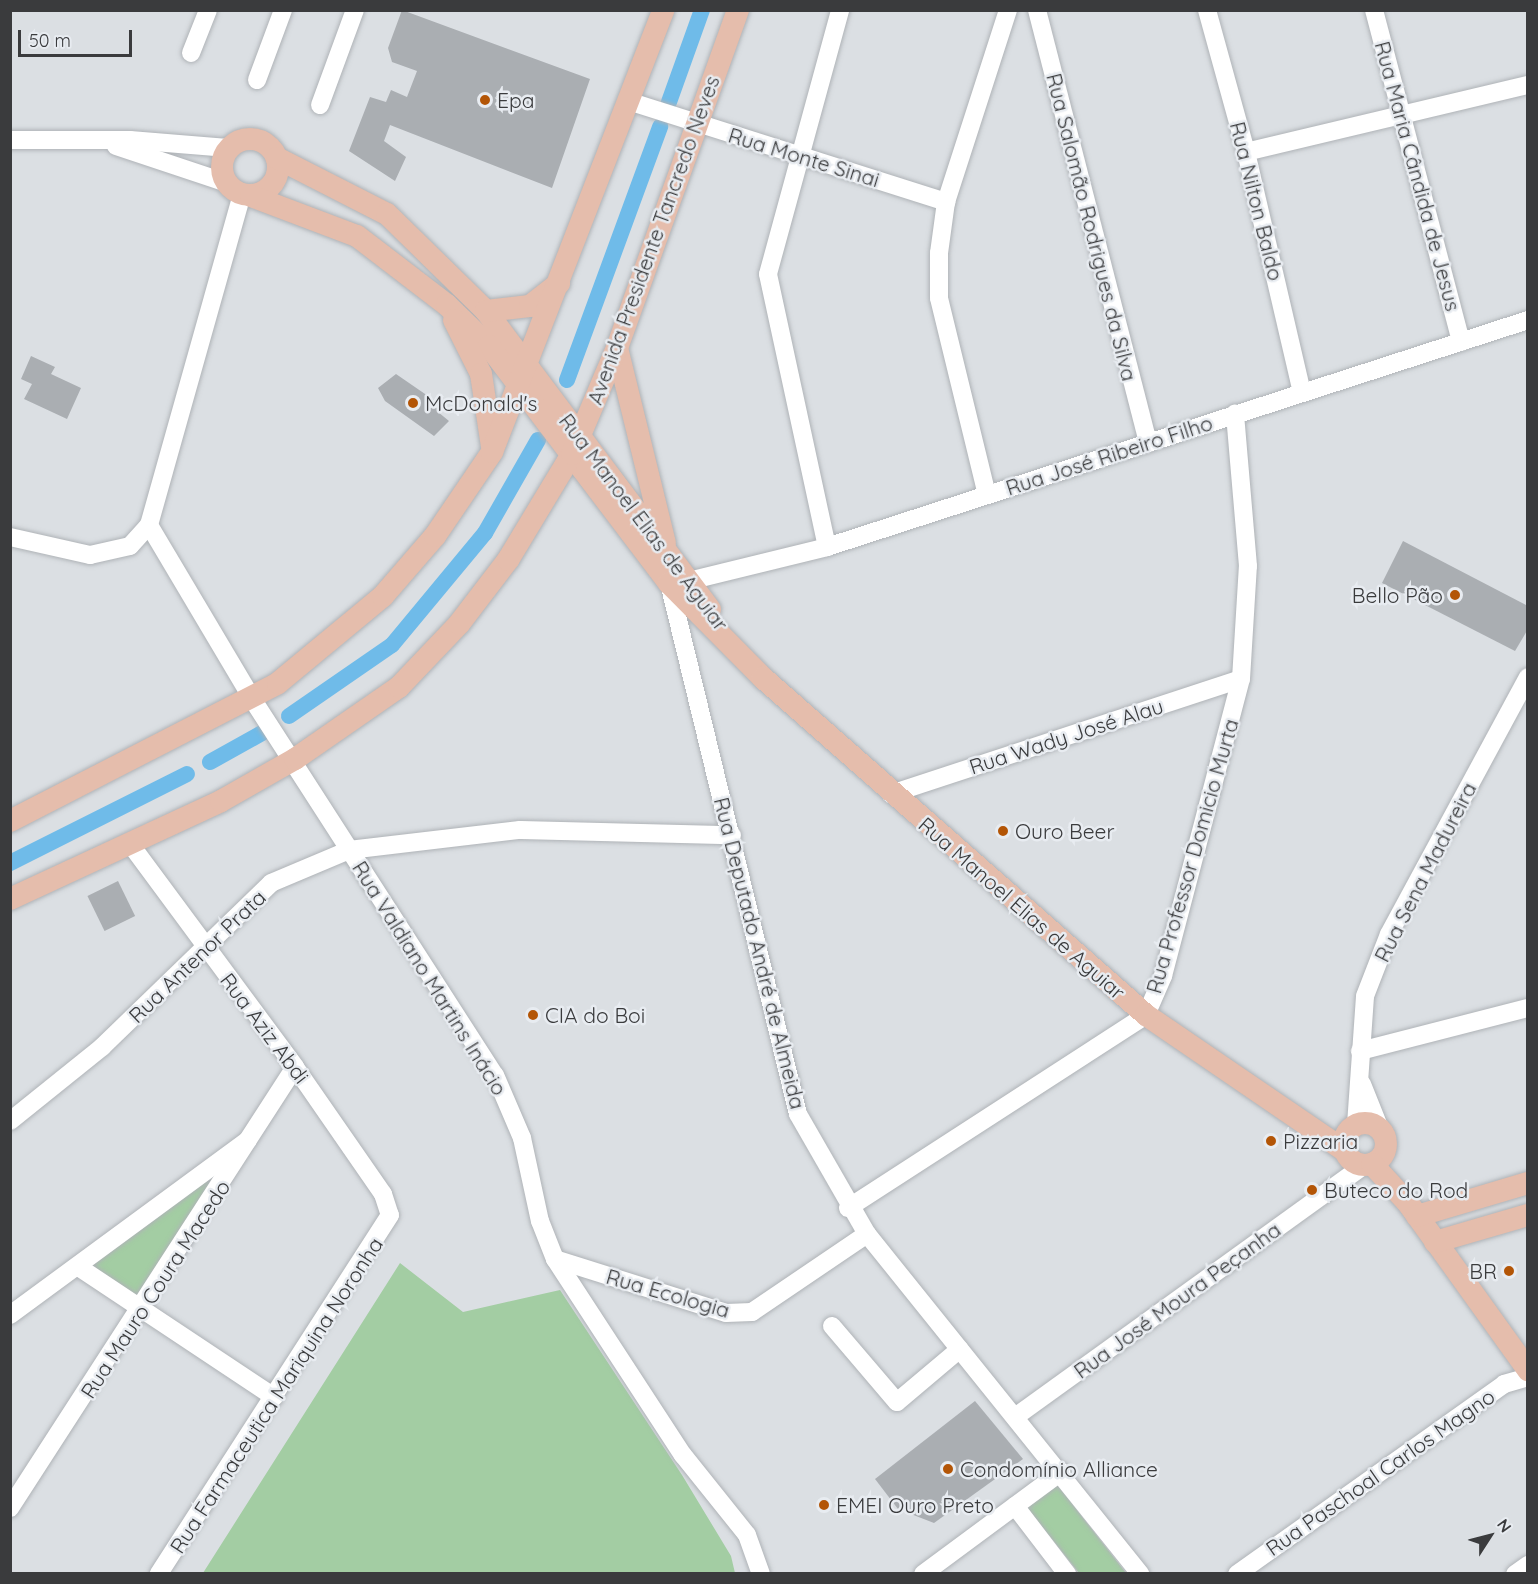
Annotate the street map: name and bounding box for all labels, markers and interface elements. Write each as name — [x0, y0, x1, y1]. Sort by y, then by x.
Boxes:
scale bar — [21, 18, 135, 56]
text: 50 m — [29, 29, 71, 52]
street label: Rua Maria Cândida de Jesus — [1370, 38, 1466, 314]
street label: Rua Salomão Rodrigues da Silva — [1042, 71, 1142, 383]
street label: Avenida Presidente Tancredo Neves — [582, 72, 724, 408]
place label: Epa — [497, 87, 534, 113]
marker: Epa — [478, 93, 492, 107]
street label: Rua Nilton Baldo — [1225, 119, 1289, 283]
street label: Rua Monte Sinai — [725, 122, 883, 192]
place label: McDonald's — [425, 390, 537, 416]
marker: McDonald's — [406, 396, 420, 410]
street label: Rua Manoel Elias de Aguiar — [554, 408, 734, 636]
street label: Rua José Ribeiro Filho — [1002, 410, 1216, 500]
place label: Bello Pão — [1352, 582, 1443, 608]
marker: Bello Pão — [1448, 588, 1462, 602]
street label: Rua Wady José Alau — [966, 693, 1166, 779]
street label: Rua Professor Domicio Murta — [1141, 716, 1243, 996]
street label: Rua Sena Madureira — [1369, 778, 1481, 966]
street label: Rua Deputado André de Almeida — [709, 794, 811, 1112]
street label: Rua Manoel Elias de Aguiar — [914, 811, 1130, 1005]
place label: Ouro Beer — [1015, 818, 1115, 844]
marker: Ouro Beer — [996, 824, 1010, 838]
street label: Rua Valdiano Martins Inácio — [347, 856, 513, 1100]
street label: Rua Antenor Prata — [123, 884, 271, 1028]
street label: Rua Aziz Abdi — [215, 968, 315, 1088]
place label: CIA do Boi — [545, 1002, 645, 1028]
marker: CIA do Boi — [526, 1008, 540, 1022]
place label: Pizzaria — [1283, 1128, 1358, 1154]
marker: Pizzaria — [1264, 1134, 1278, 1148]
street label: Rua Mauro Coura Macedo — [75, 1175, 235, 1403]
place label: Buteco do Rod — [1324, 1177, 1468, 1203]
marker: Buteco do Rod — [1305, 1183, 1319, 1197]
street label: Rua José Moura Peçanha — [1069, 1217, 1285, 1383]
street label: Rua Farmaceutica Mariquina Noronha — [164, 1232, 388, 1558]
place label: BR — [1469, 1258, 1497, 1284]
street label: Rua Ecologia — [603, 1263, 733, 1323]
marker: BR — [1502, 1264, 1516, 1278]
street label: Rua Paschoal Carlos Magno — [1261, 1383, 1499, 1561]
place label: Condomínio Alliance — [960, 1456, 1158, 1482]
marker: Condomínio Alliance — [941, 1462, 955, 1476]
place label: EMEI Ouro Preto — [836, 1492, 994, 1518]
marker: EMEI Ouro Preto — [817, 1498, 831, 1512]
north arrow — [1460, 1506, 1520, 1566]
text: N — [1493, 1515, 1516, 1536]

